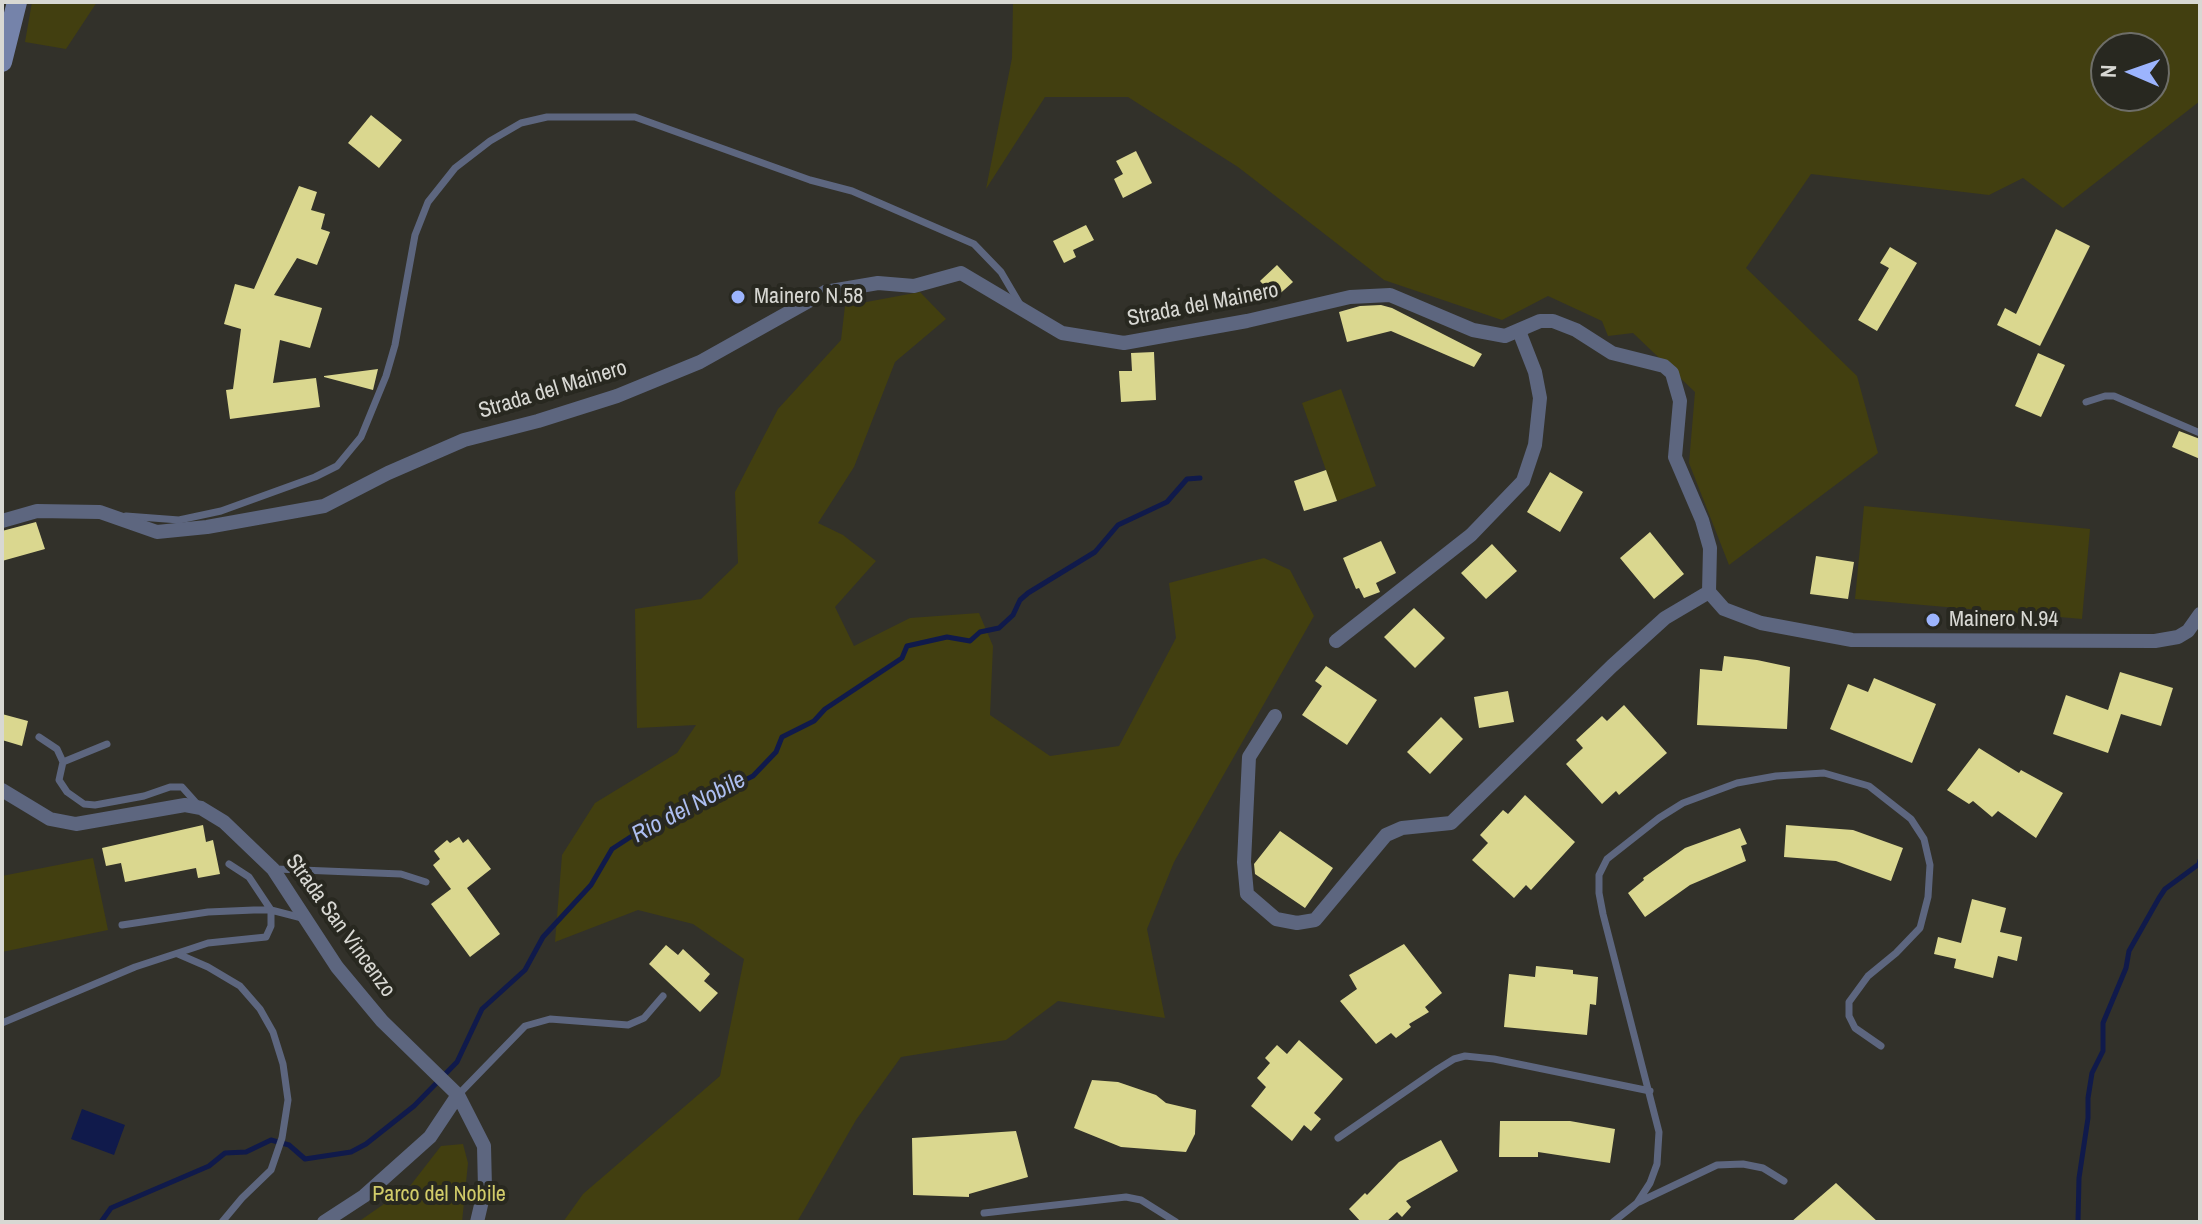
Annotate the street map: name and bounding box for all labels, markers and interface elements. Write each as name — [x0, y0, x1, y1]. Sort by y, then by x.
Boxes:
north arrow — [2090, 32, 2170, 112]
text: N — [2093, 64, 2123, 78]
street label: Strada del Mainero — [1125, 277, 1281, 333]
place label: Mainero N.58 — [754, 284, 863, 310]
marker: Mainero N.58 — [729, 288, 747, 306]
street label: Strada del Mainero — [476, 355, 630, 425]
place label: Mainero N.94 — [1949, 607, 2058, 633]
marker: Mainero N.94 — [1924, 611, 1942, 629]
water label: Rio del Nobile — [627, 766, 751, 850]
street label: Strada San Vincenzo — [279, 849, 401, 1003]
park label: Parco del Nobile — [372, 1182, 506, 1208]

